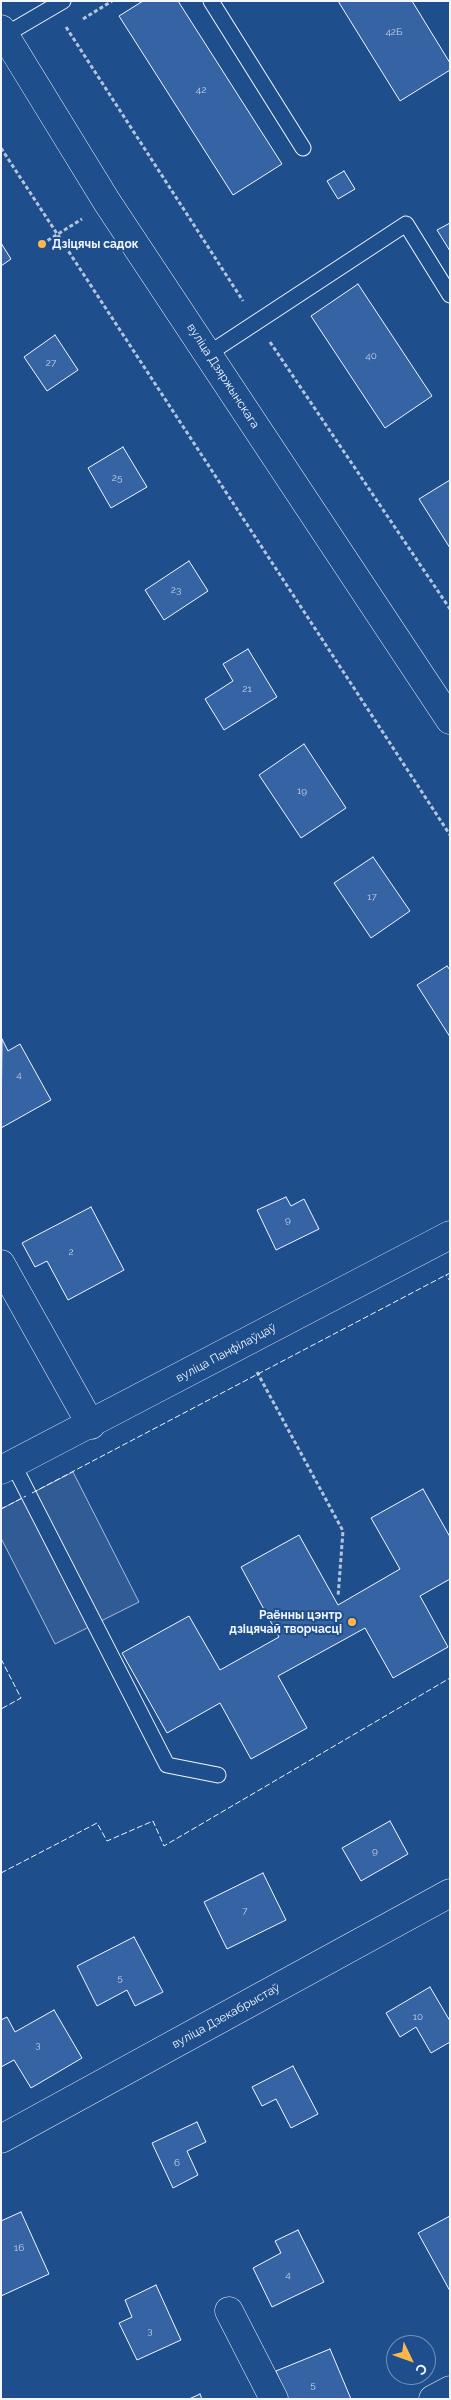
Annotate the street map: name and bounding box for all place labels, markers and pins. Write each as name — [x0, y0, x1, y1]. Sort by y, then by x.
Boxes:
place label: Дзіцячы садок — [52, 237, 139, 251]
marker: Дзіцячы садок — [36, 238, 48, 250]
place label: Раённы цэнтр дзіцячай творчасці — [229, 1608, 342, 1636]
marker: Раённы цэнтр дзіцячай творчасці — [346, 1616, 358, 1628]

